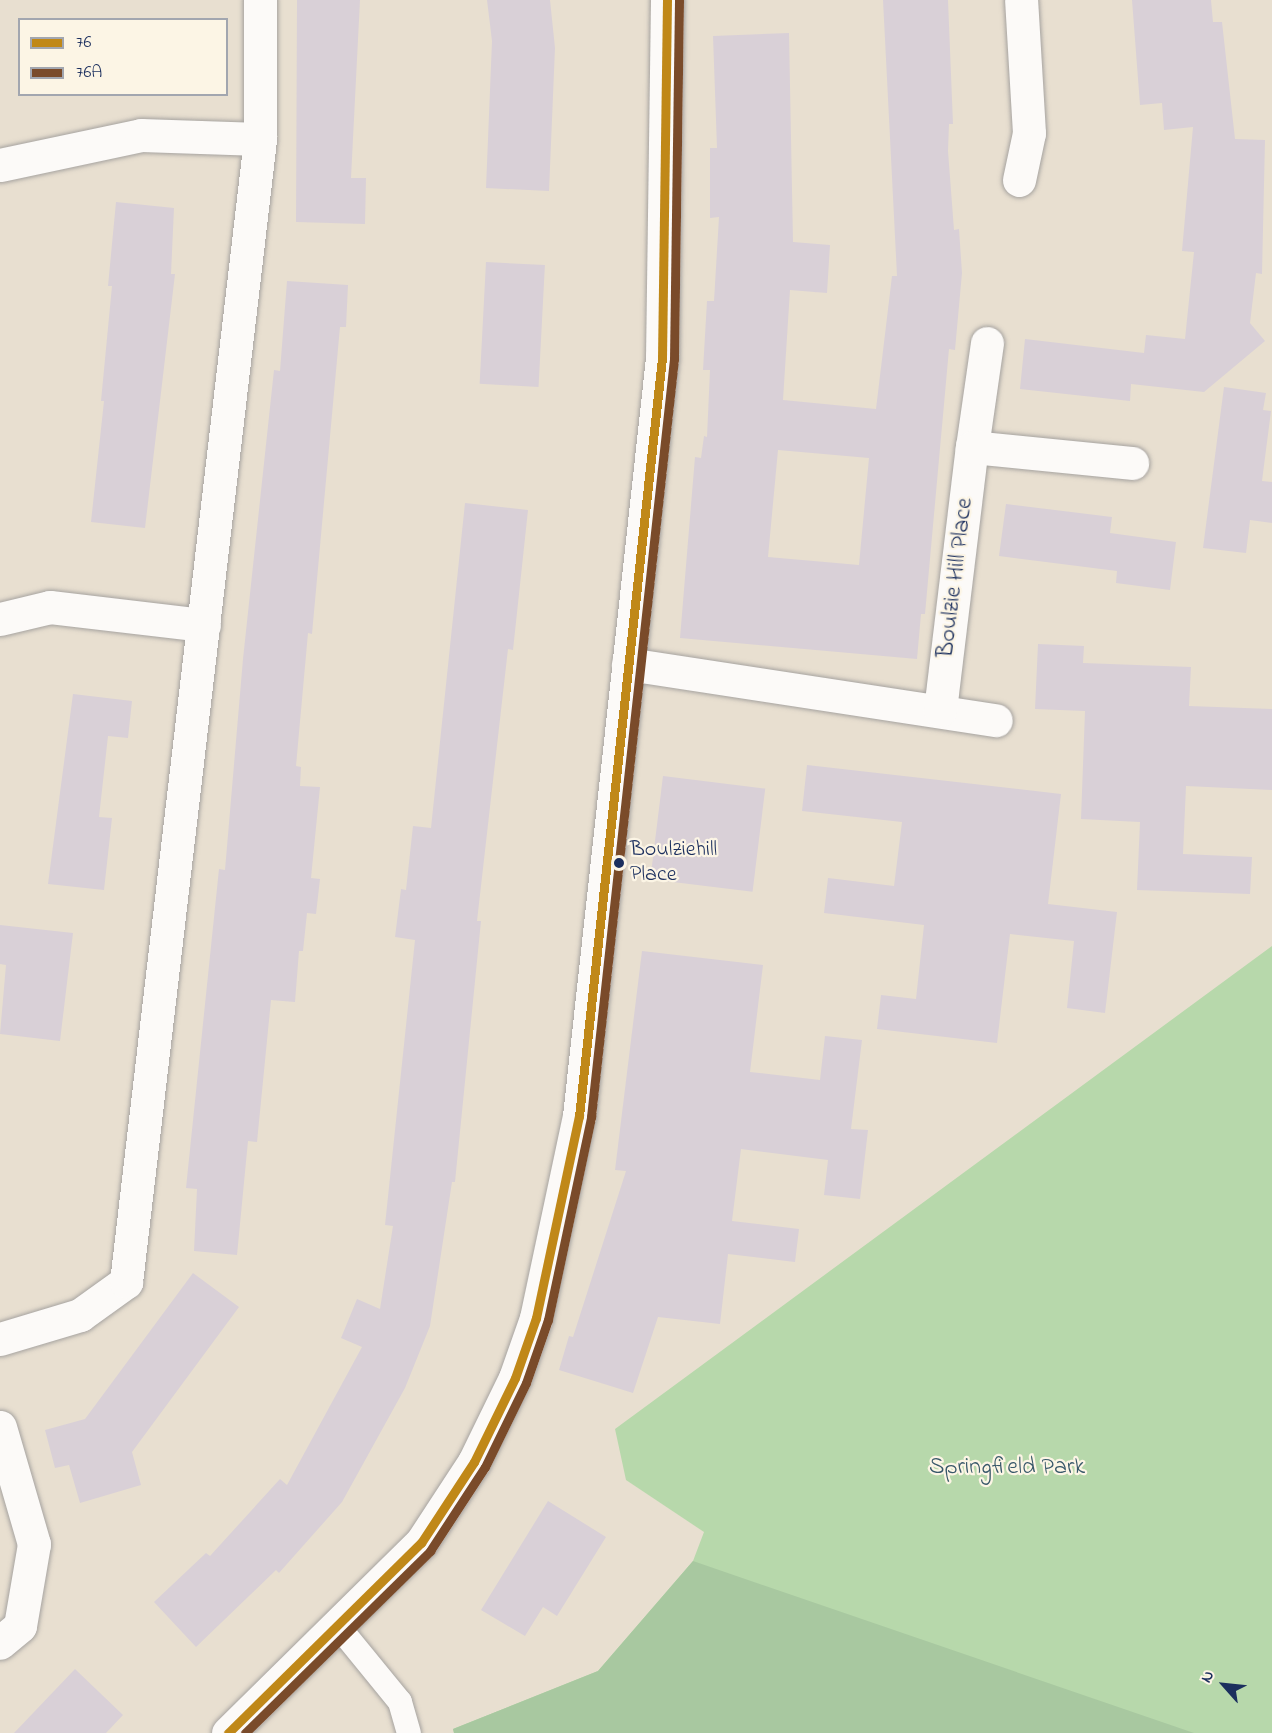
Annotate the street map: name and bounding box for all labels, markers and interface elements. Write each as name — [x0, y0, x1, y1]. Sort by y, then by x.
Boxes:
legend — [18, 18, 228, 96]
text: 76 — [76, 30, 91, 56]
text: 76A — [76, 60, 102, 86]
street label: Boulzie Hill Place — [932, 497, 980, 659]
place label: Boulziehill Place — [630, 837, 717, 888]
marker: Boulziehill Place — [613, 857, 625, 869]
park label: Springfield Park — [929, 1454, 1085, 1482]
north arrow — [1194, 1655, 1254, 1715]
text: N — [1195, 1667, 1221, 1687]

